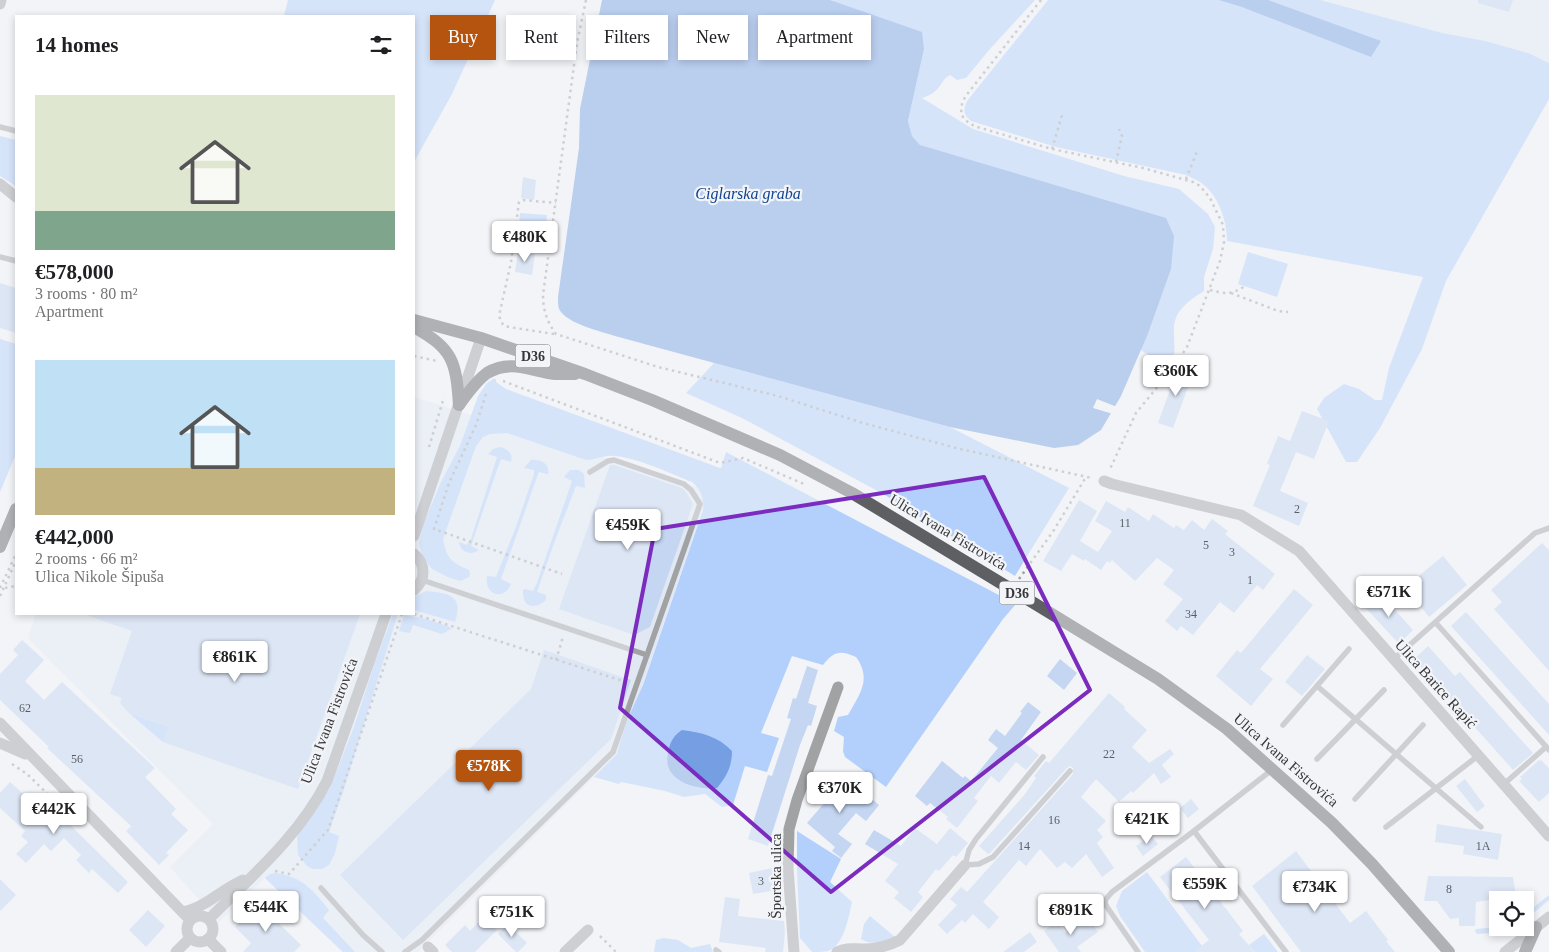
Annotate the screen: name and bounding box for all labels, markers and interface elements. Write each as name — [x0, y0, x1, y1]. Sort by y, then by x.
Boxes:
chip: Buy — [430, 15, 496, 60]
chip: Rent — [506, 15, 576, 60]
chip: Filters — [586, 15, 668, 60]
chip: New — [678, 15, 748, 60]
chip: Apartment — [758, 15, 871, 60]
icon: filters — [367, 31, 395, 59]
text: 14 homes — [35, 33, 118, 57]
icon: home — [170, 127, 260, 217]
water label: Ciglarska graba — [695, 185, 801, 203]
pin: €480K — [490, 220, 560, 263]
text: €480K — [503, 228, 547, 245]
text: €578,000 — [35, 260, 114, 284]
text: 3 rooms · 80 m² — [35, 285, 138, 302]
text: Apartment — [35, 303, 103, 320]
road number: D36 — [516, 344, 550, 368]
pin: €360K — [1141, 354, 1211, 397]
text: €360K — [1154, 362, 1198, 379]
icon: home — [170, 392, 260, 482]
street label: Ulica Ivana Fistrovića — [887, 491, 1010, 573]
house number: 2 — [1294, 502, 1300, 516]
pin: €459K — [593, 508, 663, 551]
text: €459K — [606, 516, 650, 533]
house number: 11 — [1119, 516, 1131, 530]
text: €442,000 — [35, 525, 114, 549]
house number: 5 — [1203, 538, 1209, 552]
house number: 3 — [1229, 545, 1235, 559]
text: 2 rooms · 66 m² — [35, 550, 138, 567]
text: Ulica Nikole Šipuša — [35, 568, 164, 585]
house number: 1 — [1247, 573, 1253, 587]
pin: €571K — [1354, 576, 1424, 618]
road number: D36 — [1000, 582, 1034, 604]
text: €571K — [1367, 583, 1411, 600]
house number: 34 — [1185, 607, 1197, 621]
street label: Ulica Barice Rapić — [1392, 636, 1480, 732]
pin: €861K — [200, 640, 270, 683]
text: €861K — [213, 648, 257, 665]
street label: Ulica Ivana Fistrovića — [298, 656, 360, 786]
house number: 62 — [19, 701, 31, 715]
street label: Ulica Ivana Fistrovića — [1230, 710, 1342, 810]
house number: 22 — [1103, 747, 1115, 761]
pin: €578K — [454, 750, 524, 792]
house number: 56 — [71, 752, 83, 766]
text: €578K — [467, 757, 511, 774]
pin: €370K — [805, 772, 875, 814]
text: €370K — [818, 779, 862, 796]
pin: €442K — [19, 792, 89, 835]
text: €442K — [32, 800, 76, 817]
pin: €421K — [1112, 802, 1182, 845]
text: €421K — [1125, 810, 1169, 827]
house number: 16 — [1048, 813, 1060, 827]
street label: Športska ulica — [768, 833, 784, 919]
house number: 14 — [1018, 839, 1030, 853]
house number: 1A — [1476, 839, 1491, 853]
pin: €559K — [1170, 868, 1240, 910]
pin: €734K — [1280, 870, 1350, 913]
house number: 3 — [758, 874, 764, 888]
text: €559K — [1183, 875, 1227, 892]
text: €734K — [1293, 878, 1337, 895]
house number: 8 — [1446, 882, 1452, 896]
pin: €544K — [231, 890, 301, 933]
map controls — [1489, 891, 1534, 936]
button: locate — [1489, 891, 1534, 936]
pin: €891K — [1036, 894, 1106, 936]
pin: €751K — [477, 896, 547, 938]
text: €544K — [244, 898, 288, 915]
text: €891K — [1049, 901, 1093, 918]
text: €751K — [490, 903, 534, 920]

